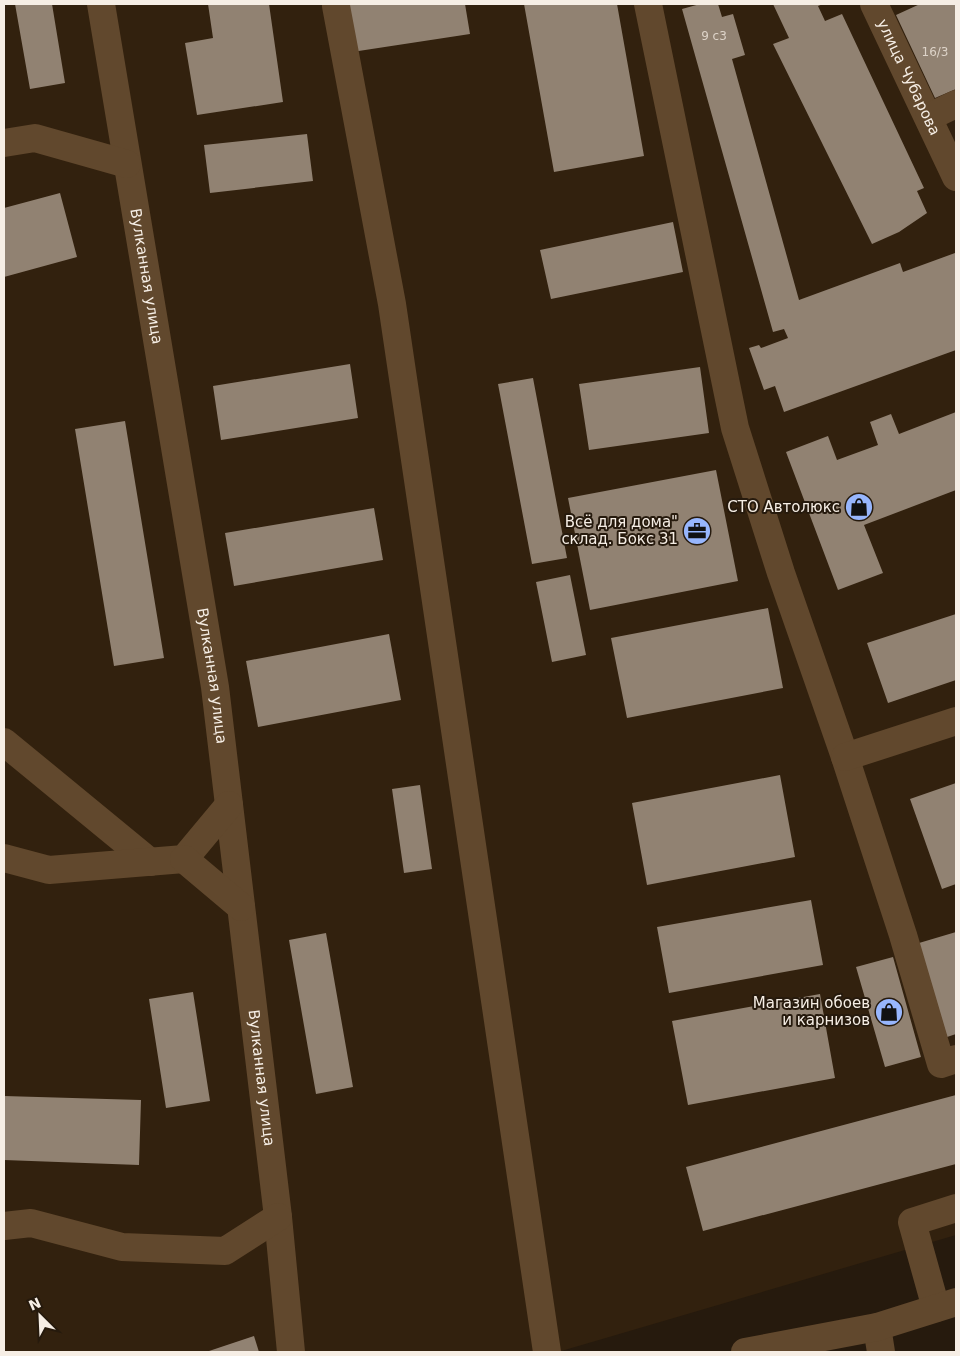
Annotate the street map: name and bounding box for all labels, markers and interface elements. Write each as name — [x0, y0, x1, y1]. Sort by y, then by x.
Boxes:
street label: улица Чубарова — [873, 16, 944, 138]
house number: 9 с3 — [701, 29, 727, 43]
house number: 16/3 — [922, 45, 948, 59]
street label: Вулканная улица — [126, 207, 167, 345]
shop icon: СТО Автолюкс — [844, 492, 874, 522]
place label: СТО Автолюкс — [727, 498, 840, 516]
place label: Всё для дома" склад. Бокс 31 — [561, 513, 678, 548]
office icon: Всё для дома" склад. Бокс 31 — [682, 516, 712, 546]
street label: Вулканная улица — [193, 606, 231, 745]
place label: Магазин обоев и карнизов — [753, 994, 870, 1029]
shop icon: Магазин обоев и карнизов — [874, 997, 904, 1027]
street label: Вулканная улица — [244, 1009, 278, 1147]
north arrow — [15, 1291, 65, 1341]
text: N — [26, 1294, 43, 1314]

